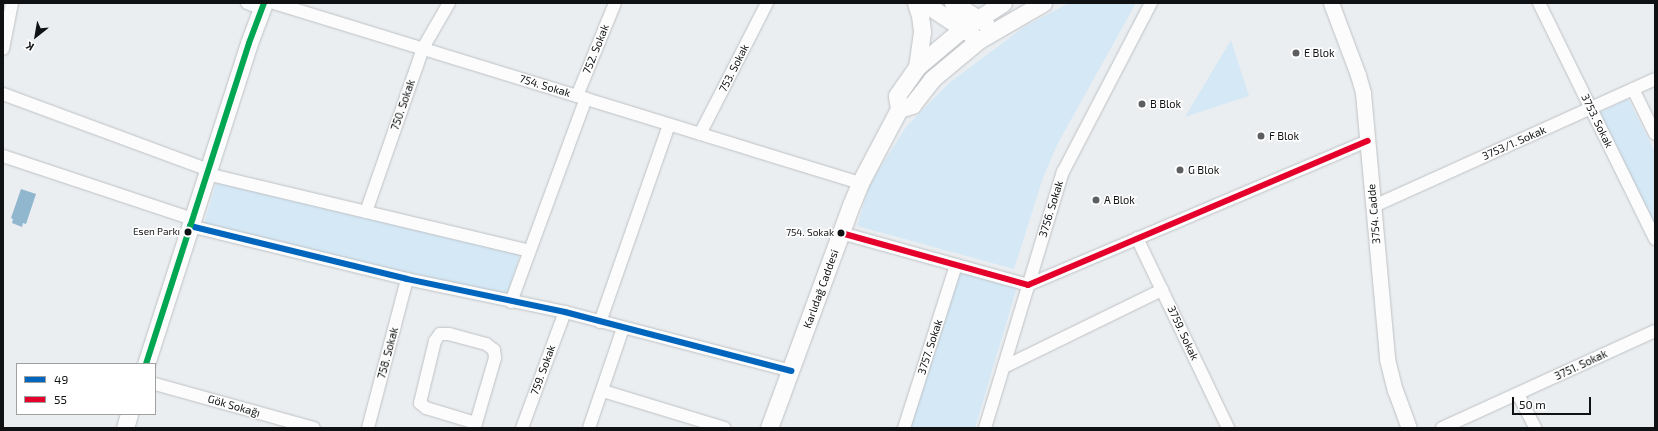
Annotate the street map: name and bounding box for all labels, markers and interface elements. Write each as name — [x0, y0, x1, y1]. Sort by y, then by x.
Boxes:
north arrow — [16, 16, 56, 56]
street label: 752. Sokak — [580, 22, 612, 76]
text: K — [23, 39, 36, 54]
street label: 753. Sokak — [716, 42, 752, 94]
place label: E Blok — [1304, 46, 1335, 60]
marker: E Blok — [1291, 48, 1301, 58]
street label: 754. Sokak — [518, 72, 572, 100]
street label: 750. Sokak — [388, 78, 418, 132]
street label: 3753. Sokak — [1578, 92, 1616, 150]
place label: B Blok — [1150, 97, 1181, 111]
marker: B Blok — [1137, 99, 1147, 109]
street label: 3753/1. Sokak — [1480, 123, 1548, 163]
place label: F Blok — [1269, 129, 1299, 143]
marker: F Blok — [1256, 131, 1266, 141]
place label: G Blok — [1188, 163, 1219, 177]
marker: G Blok — [1175, 165, 1185, 175]
street label: 3756. Sokak — [1036, 179, 1066, 239]
street label: 3754. Cadde — [1365, 183, 1383, 245]
place label: A Blok — [1104, 193, 1135, 207]
marker: A Blok — [1091, 195, 1101, 205]
place label: Esen Parkı — [133, 226, 180, 238]
marker: Esen Parkı — [183, 227, 193, 237]
place label: 754. Sokak — [786, 227, 834, 239]
marker: 754. Sokak — [836, 228, 846, 238]
street label: Karlıdağ Caddesi — [801, 248, 841, 330]
street label: 3759. Sokak — [1165, 304, 1201, 362]
street label: 3757. Sokak — [915, 318, 945, 376]
street label: 758. Sokak — [375, 326, 401, 380]
street label: 759. Sokak — [528, 343, 558, 397]
street label: 3751. Sokak — [1553, 347, 1609, 383]
legend — [16, 363, 156, 415]
text: 49 — [54, 372, 68, 386]
scale bar — [1514, 389, 1593, 415]
text: 55 — [54, 392, 67, 406]
street label: Gök Sokağı — [206, 392, 262, 420]
text: 50 m — [1519, 397, 1546, 411]

